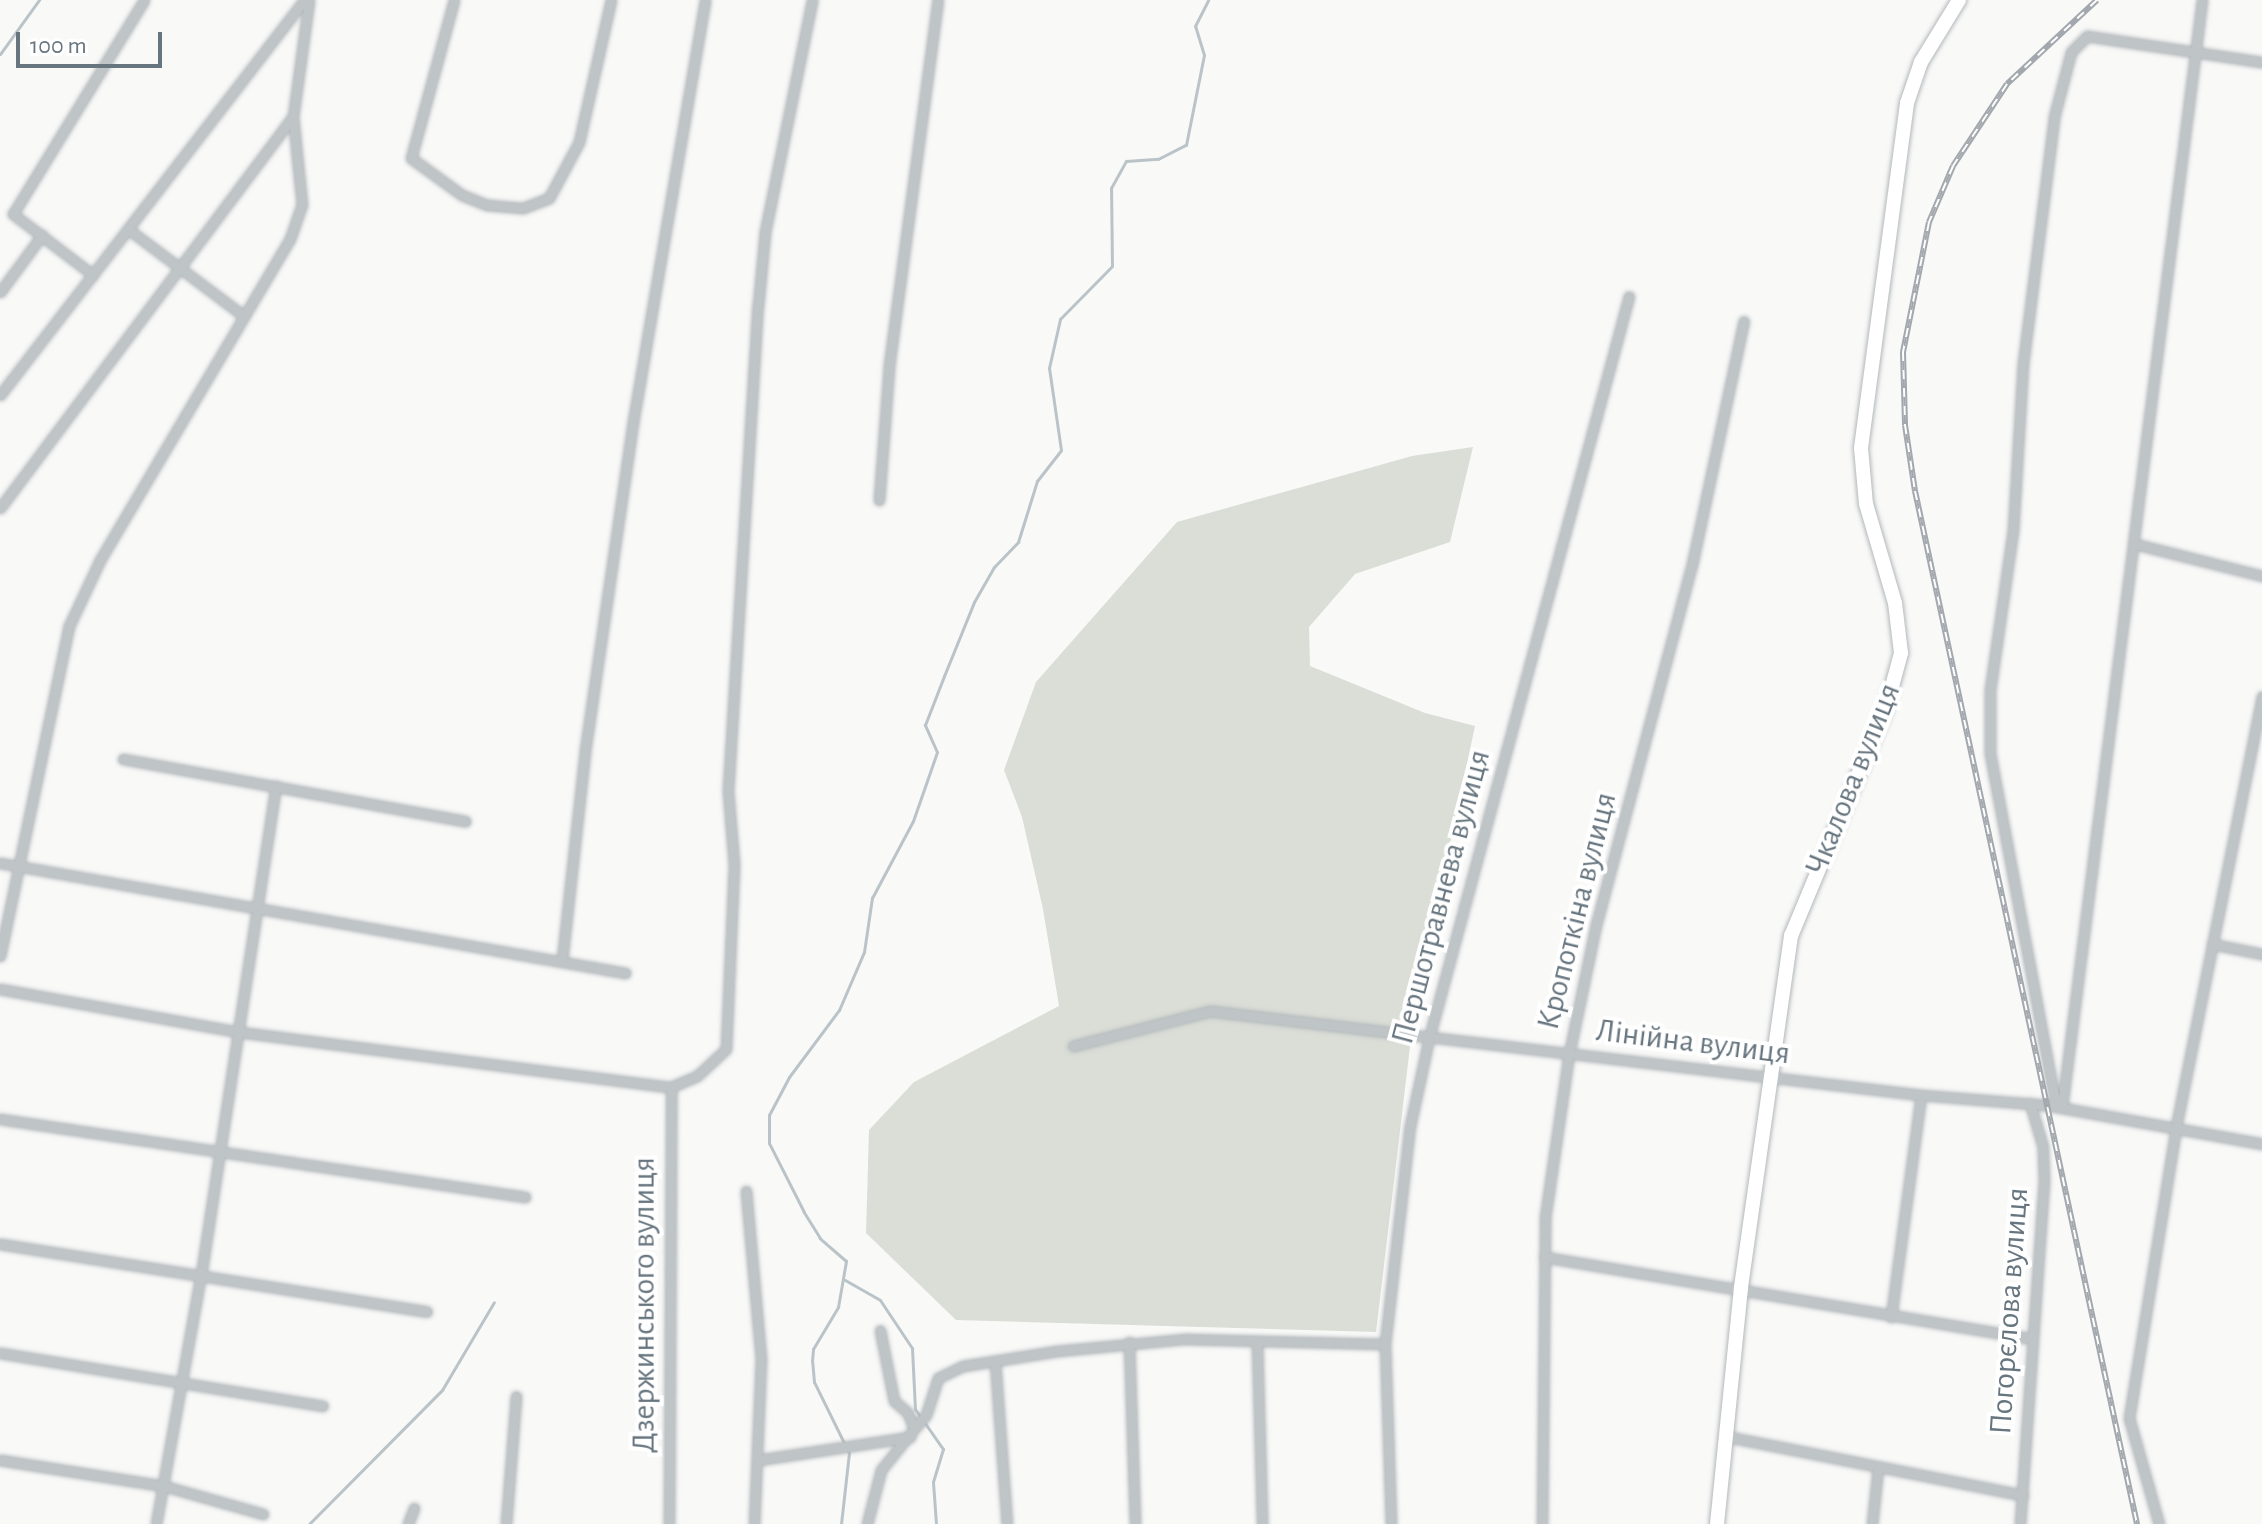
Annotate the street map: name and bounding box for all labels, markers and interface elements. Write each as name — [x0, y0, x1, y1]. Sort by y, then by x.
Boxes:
scale bar — [20, 16, 166, 66]
text: 100 m — [30, 34, 87, 58]
street label: Чкалова вулиця — [1797, 678, 1909, 880]
street label: Першотравнева вулиця — [1383, 746, 1499, 1048]
street label: Кропоткіна вулиця — [1529, 788, 1625, 1034]
street label: Лінійна вулиця — [1594, 1011, 1792, 1073]
street label: Дзержинського вулиця — [625, 1157, 663, 1453]
street label: Погорєлова вулиця — [1981, 1186, 2037, 1436]

